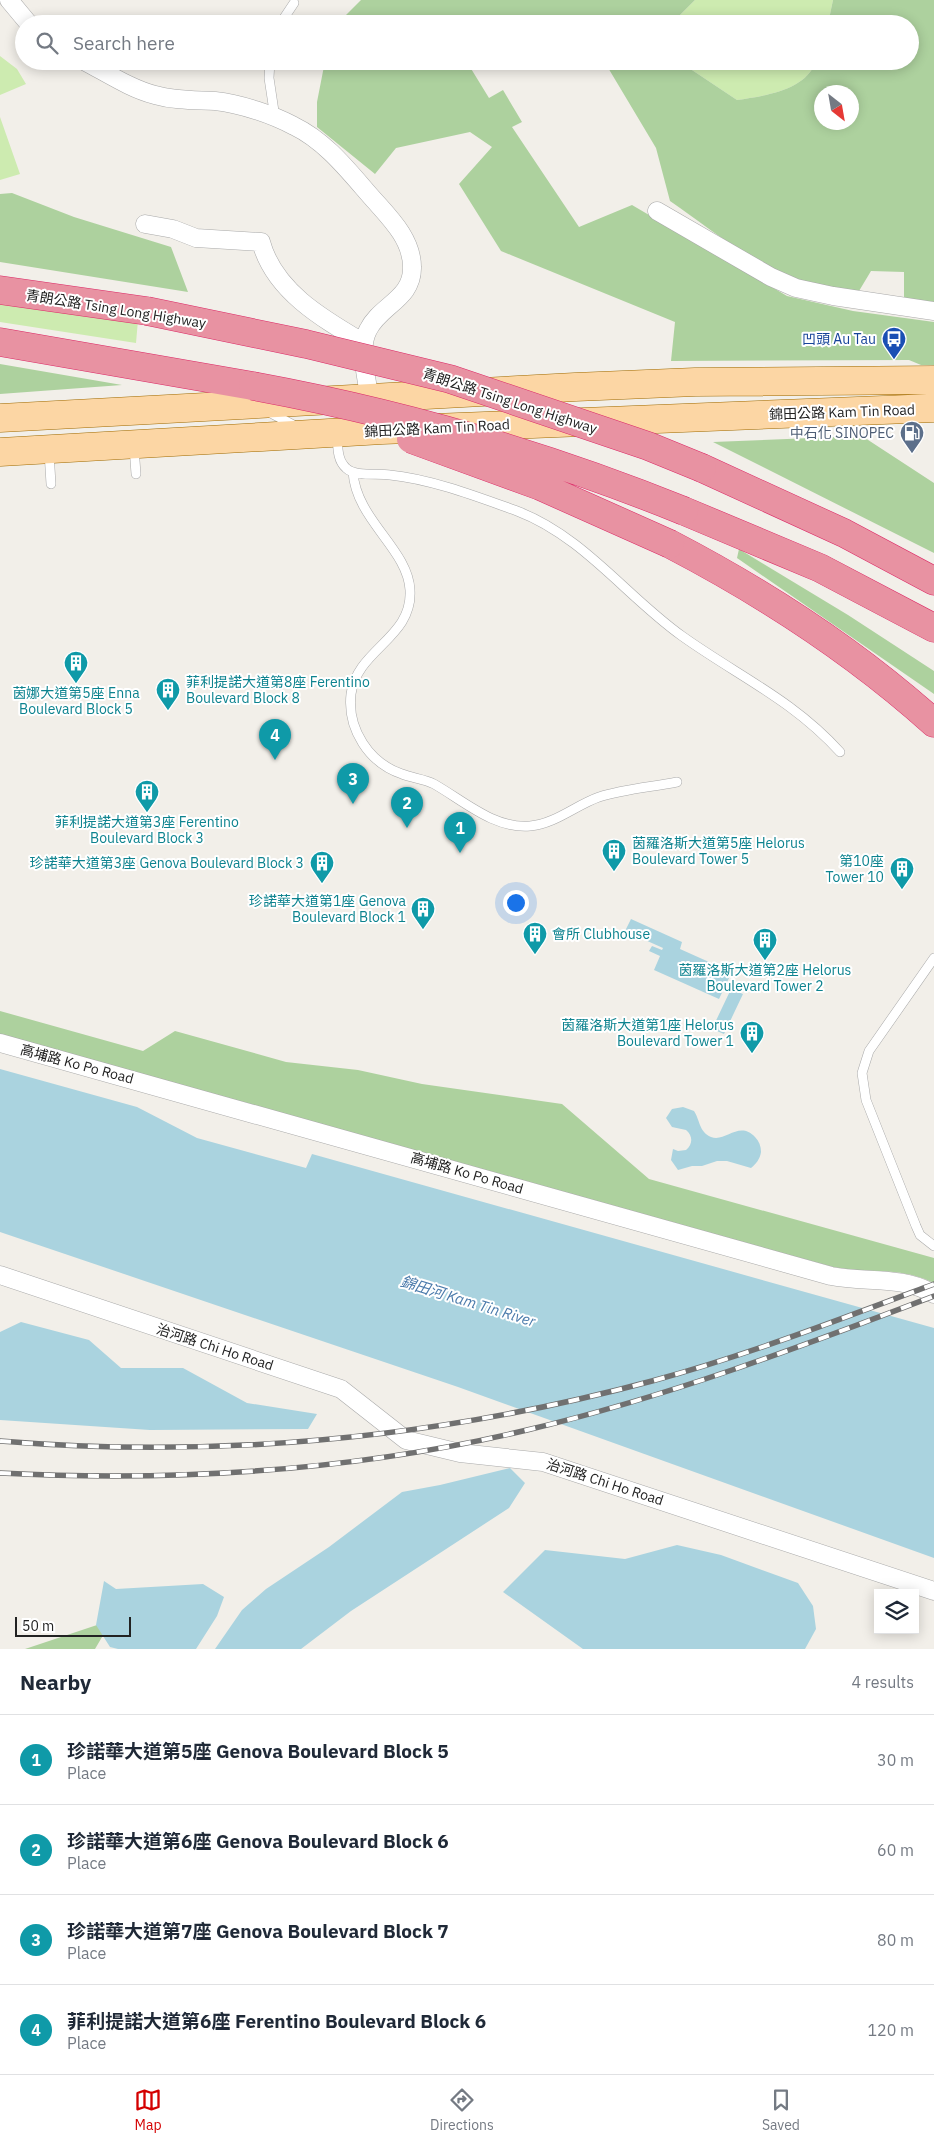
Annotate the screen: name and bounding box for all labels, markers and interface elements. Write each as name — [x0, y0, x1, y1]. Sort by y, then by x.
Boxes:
search box — [15, 15, 919, 70]
icon: search — [33, 29, 61, 57]
text: Search here — [73, 31, 175, 55]
north arrow — [814, 85, 859, 130]
street label: 青朗公路 Tsing Long Highway — [25, 286, 207, 332]
bus stop icon: 凹頭 Au Tau — [881, 326, 907, 360]
place label: 凹頭 Au Tau — [802, 330, 876, 348]
street label: 青朗公路 Tsing Long Highway — [421, 364, 600, 438]
street label: 錦田公路 Kam Tin Road — [769, 400, 915, 424]
street label: 錦田公路 Kam Tin Road — [364, 415, 510, 441]
fuel station icon: 中石化 SINOPEC — [899, 420, 925, 454]
place label: 中石化 SINOPEC — [790, 424, 894, 442]
building icon: 茵娜大道第5座 Enna Boulevard Block 5 — [63, 650, 89, 684]
place label: 菲利提諾大道第8座 Ferentino Boulevard Block 8 — [186, 673, 370, 707]
building icon: 菲利提諾大道第8座 Ferentino Boulevard Block 8 — [155, 677, 181, 711]
place label: 茵娜大道第5座 Enna Boulevard Block 5 — [12, 684, 140, 718]
pin: 4 — [259, 719, 291, 760]
pin: 3 — [337, 763, 369, 804]
building icon: 菲利提諾大道第3座 Ferentino Boulevard Block 3 — [134, 779, 160, 813]
pin: 2 — [391, 787, 423, 828]
pin: 1 — [444, 812, 476, 853]
place label: 菲利提諾大道第3座 Ferentino Boulevard Block 3 — [55, 813, 239, 847]
place label: 茵羅洛斯大道第5座 Helorus Boulevard Tower 5 — [632, 834, 805, 868]
building icon: 茵羅洛斯大道第5座 Helorus Boulevard Tower 5 — [601, 838, 627, 872]
building icon: 珍諾華大道第3座 Genova Boulevard Block 3 — [309, 850, 335, 884]
place label: 第10座 Tower 10 — [826, 852, 884, 886]
place label: 珍諾華大道第3座 Genova Boulevard Block 3 — [30, 854, 304, 872]
building icon: 第10座 Tower 10 — [889, 856, 915, 890]
your location — [503, 890, 529, 916]
place label: 珍諾華大道第1座 Genova Boulevard Block 1 — [249, 892, 407, 926]
building icon: 珍諾華大道第1座 Genova Boulevard Block 1 — [410, 896, 436, 930]
building icon: 會所 Clubhouse — [522, 921, 548, 955]
place label: 會所 Clubhouse — [552, 925, 650, 943]
building icon: 茵羅洛斯大道第2座 Helorus Boulevard Tower 2 — [752, 927, 778, 961]
place label: 茵羅洛斯大道第2座 Helorus Boulevard Tower 2 — [679, 961, 852, 995]
place label: 茵羅洛斯大道第1座 Helorus Boulevard Tower 1 — [561, 1016, 734, 1050]
building icon: 茵羅洛斯大道第1座 Helorus Boulevard Tower 1 — [739, 1020, 765, 1054]
street label: 高埔路 Ko Po Road — [18, 1040, 136, 1088]
street label: 高埔路 Ko Po Road — [409, 1148, 525, 1198]
water label: 錦田河 Kam Tin River — [398, 1271, 538, 1331]
street label: 治河路 Chi Ho Road — [154, 1320, 276, 1374]
street label: 治河路 Chi Ho Road — [544, 1455, 666, 1509]
map controls — [874, 1589, 919, 1634]
button: layers — [874, 1589, 919, 1634]
scale bar — [15, 1614, 131, 1637]
text: 50 m — [22, 1617, 54, 1635]
text: Nearby — [20, 1668, 91, 1696]
text: 4 results — [851, 1672, 914, 1692]
text: 珍諾華大道第5座 Genova Boulevard Block 5 — [67, 1739, 449, 1763]
text: 1 — [31, 1750, 41, 1770]
text: 30 m — [877, 1750, 914, 1770]
text: Place — [67, 1763, 106, 1783]
text: 珍諾華大道第6座 Genova Boulevard Block 6 — [67, 1829, 449, 1853]
text: 2 — [31, 1840, 41, 1860]
text: 60 m — [877, 1840, 914, 1860]
text: Place — [67, 1853, 106, 1873]
text: 珍諾華大道第7座 Genova Boulevard Block 7 — [67, 1919, 449, 1943]
text: 3 — [31, 1930, 41, 1950]
text: 80 m — [877, 1930, 914, 1950]
text: Place — [67, 1943, 106, 1963]
text: 菲利提諾大道第6座 Ferentino Boulevard Block 6 — [67, 2009, 486, 2033]
text: 4 — [31, 2020, 41, 2040]
text: 120 m — [867, 2020, 914, 2040]
text: Place — [67, 2033, 106, 2053]
tab: Map — [134, 2086, 162, 2134]
tab: Directions — [430, 2086, 494, 2134]
tab: Saved — [762, 2086, 800, 2134]

